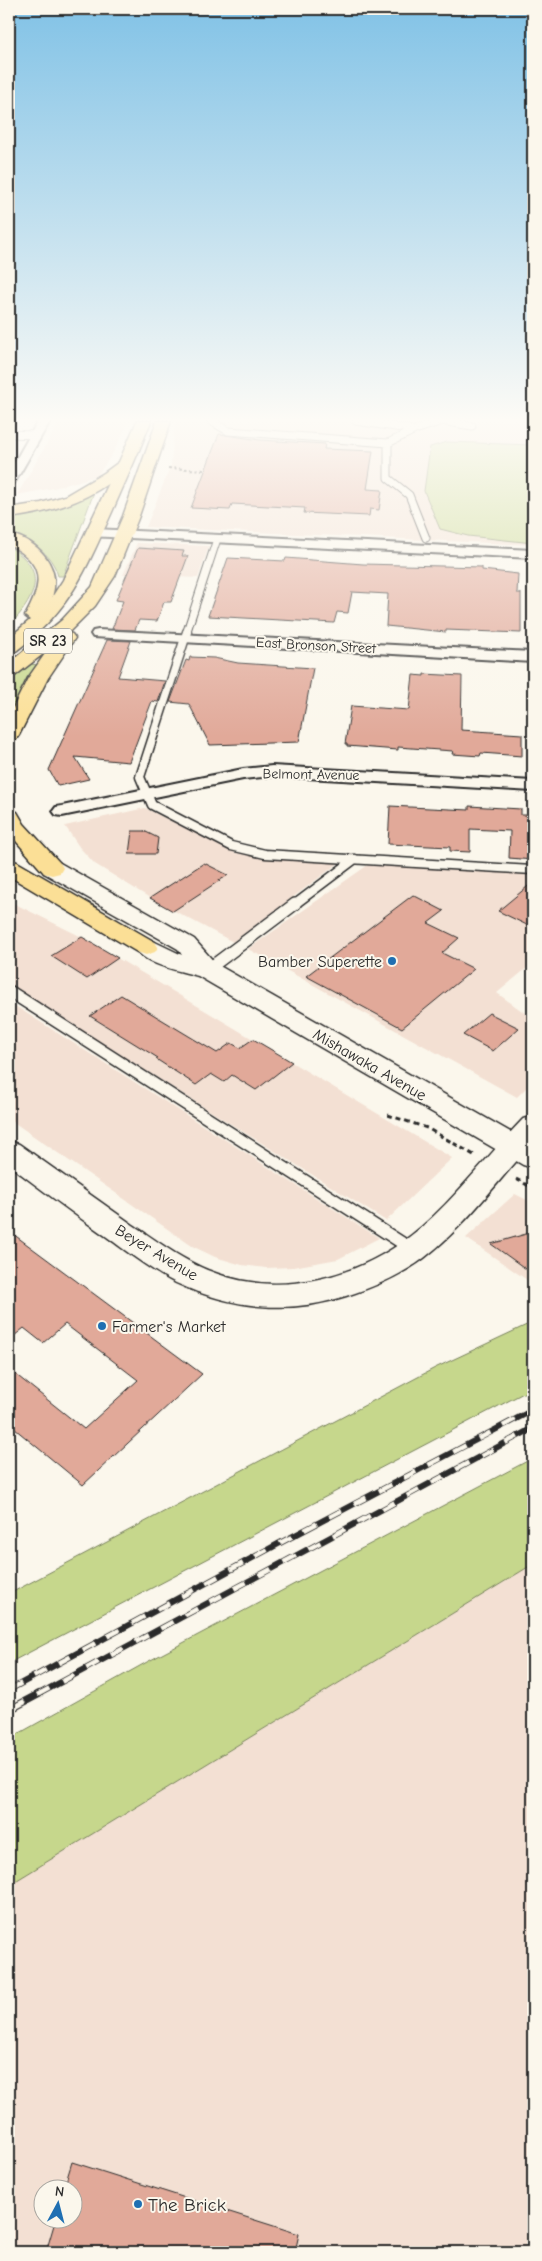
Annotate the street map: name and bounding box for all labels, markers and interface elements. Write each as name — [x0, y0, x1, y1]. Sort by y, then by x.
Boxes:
road number: SR 23 — [24, 628, 72, 654]
street label: East Bronson Street — [256, 634, 377, 657]
street label: Belmont Avenue — [262, 765, 360, 784]
place label: Bamber Superette — [258, 953, 382, 971]
marker: Bamber Superette — [386, 955, 398, 967]
street label: Mishawaka Avenue — [310, 1025, 429, 1105]
street label: Beyer Avenue — [112, 1221, 201, 1285]
place label: Farmer's Market — [112, 1318, 226, 1336]
marker: Farmer's Market — [96, 1320, 108, 1332]
north arrow — [32, 2178, 82, 2228]
text: N — [54, 2183, 65, 2201]
place label: The Brick — [148, 2194, 227, 2216]
marker: The Brick — [132, 2198, 144, 2210]

